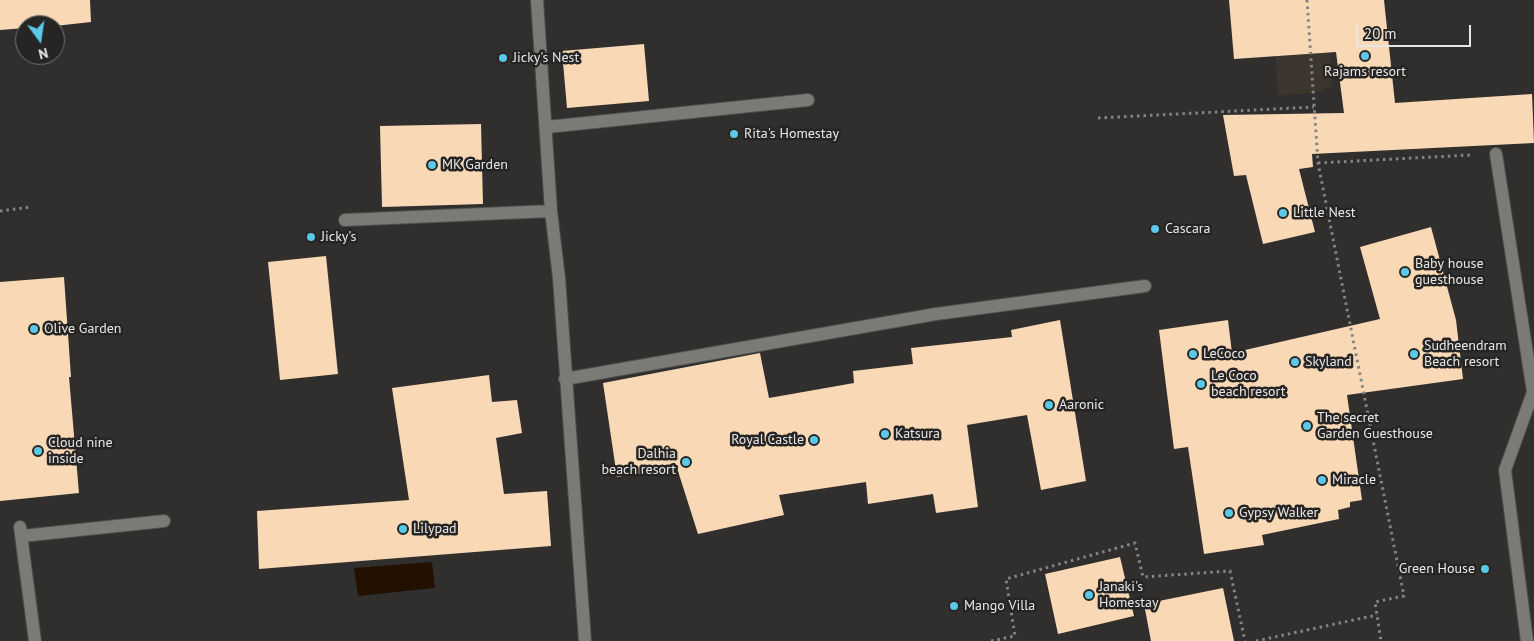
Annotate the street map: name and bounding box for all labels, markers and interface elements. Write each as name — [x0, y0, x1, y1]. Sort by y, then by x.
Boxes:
north arrow — [15, 15, 65, 65]
scale bar — [1359, 15, 1474, 47]
text: 20 m — [1364, 24, 1397, 43]
text: N — [37, 44, 50, 63]
place label: Jicky's Nest — [513, 50, 579, 66]
marker: Rajams resort — [1359, 50, 1371, 62]
marker: Jicky's Nest — [497, 52, 509, 64]
place label: Rajams resort — [1324, 64, 1406, 80]
place label: Rita's Homestay — [744, 126, 839, 142]
marker: Rita's Homestay — [728, 128, 740, 140]
place label: MK Garden — [442, 157, 508, 173]
marker: MK Garden — [426, 159, 438, 171]
place label: Little Nest — [1293, 205, 1356, 221]
marker: Little Nest — [1277, 207, 1289, 219]
place label: Cascara — [1165, 221, 1211, 237]
marker: Cascara — [1149, 223, 1161, 235]
place label: Jicky's — [321, 229, 356, 245]
marker: Jicky's — [305, 231, 317, 243]
place label: Baby house guesthouse — [1415, 256, 1484, 288]
marker: Baby house guesthouse — [1399, 266, 1411, 278]
place label: Olive Garden — [44, 321, 121, 337]
marker: Olive Garden — [28, 323, 40, 335]
place label: Sudheendram Beach resort — [1424, 338, 1507, 371]
place label: LeCoco — [1203, 346, 1245, 362]
marker: LeCoco — [1187, 348, 1199, 360]
marker: Sudheendram Beach resort — [1408, 348, 1420, 360]
place label: Skyland — [1305, 354, 1352, 370]
marker: Skyland — [1289, 356, 1301, 368]
place label: Le Coco beach resort — [1211, 368, 1286, 401]
marker: Le Coco beach resort — [1195, 378, 1207, 390]
place label: Aaronic — [1059, 397, 1104, 413]
marker: Aaronic — [1043, 399, 1055, 411]
place label: The secret Garden Guesthouse — [1317, 410, 1433, 442]
marker: The secret Garden Guesthouse — [1301, 420, 1313, 432]
place label: Katsura — [895, 426, 940, 442]
marker: Katsura — [879, 428, 891, 440]
place label: Royal Castle — [731, 432, 804, 448]
marker: Royal Castle — [808, 434, 820, 446]
place label: Cloud nine inside — [48, 435, 113, 468]
marker: Cloud nine inside — [32, 445, 44, 457]
place label: Dalhia beach resort — [601, 446, 676, 478]
marker: Dalhia beach resort — [680, 456, 692, 468]
place label: Miracle — [1332, 472, 1376, 488]
marker: Miracle — [1316, 474, 1328, 486]
place label: Gypsy Walker — [1239, 505, 1318, 521]
marker: Gypsy Walker — [1223, 507, 1235, 519]
place label: Lilypad — [413, 521, 457, 537]
marker: Lilypad — [397, 523, 409, 535]
place label: Green House — [1399, 561, 1475, 577]
marker: Green House — [1479, 563, 1491, 575]
place label: Janaki's Homestay — [1099, 579, 1158, 612]
marker: Janaki's Homestay — [1083, 589, 1095, 601]
place label: Mango Villa — [964, 598, 1035, 614]
marker: Mango Villa — [948, 600, 960, 612]

